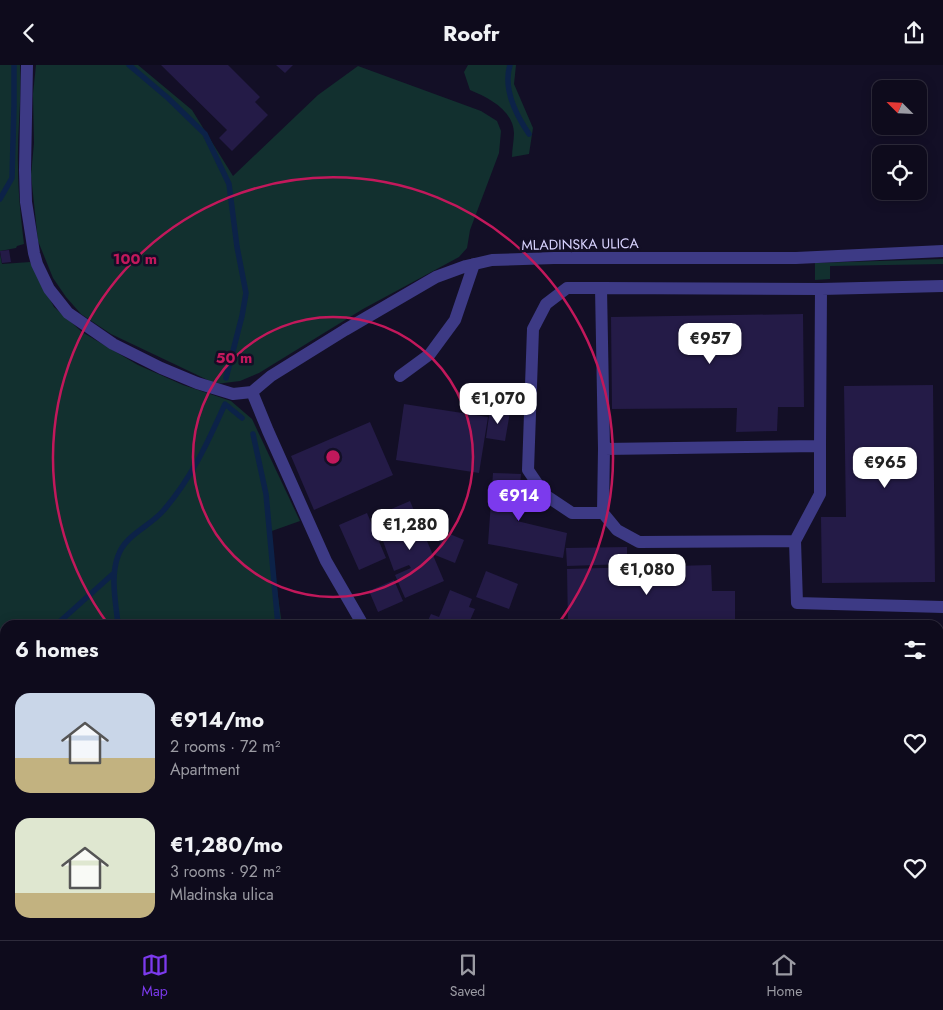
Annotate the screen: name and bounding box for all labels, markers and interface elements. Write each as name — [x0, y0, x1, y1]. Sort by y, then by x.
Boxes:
text: Roofr — [443, 17, 500, 49]
icon: back — [15, 19, 43, 47]
icon: share — [900, 19, 928, 47]
north arrow — [872, 80, 928, 135]
map controls — [872, 80, 927, 200]
button: locate — [872, 145, 927, 200]
street label: MLADINSKA ULICA — [521, 233, 640, 255]
text: 100 m — [113, 248, 157, 270]
pin: €957 — [680, 323, 740, 365]
text: €957 — [689, 327, 731, 350]
text: 50 m — [216, 347, 252, 369]
pin: €1,070 — [457, 383, 539, 425]
text: €1,070 — [471, 387, 525, 410]
pin: €965 — [855, 447, 915, 489]
centre of rings — [324, 448, 342, 466]
text: €965 — [864, 451, 906, 474]
pin: €914 — [489, 479, 549, 522]
text: €914 — [499, 484, 539, 507]
pin: €1,280 — [369, 509, 451, 551]
text: €1,280 — [383, 513, 437, 536]
pin: €1,080 — [606, 553, 688, 596]
text: €1,080 — [619, 558, 675, 581]
text: 6 homes — [15, 635, 99, 665]
icon: filters — [901, 636, 929, 664]
text: €914/mo — [170, 705, 264, 735]
icon: home — [55, 713, 115, 773]
icon: heart — [901, 729, 929, 757]
text: 2 rooms · 72 m² — [170, 735, 280, 758]
text: Apartment — [170, 758, 240, 781]
text: €1,280/mo — [170, 830, 283, 860]
icon: home — [55, 838, 115, 898]
icon: heart — [901, 854, 929, 882]
text: 3 rooms · 92 m² — [170, 860, 281, 883]
text: Mladinska ulica — [170, 883, 274, 906]
tab: Map — [141, 951, 169, 1001]
tab: Saved — [450, 951, 485, 1001]
tab: Home — [767, 951, 802, 1001]

